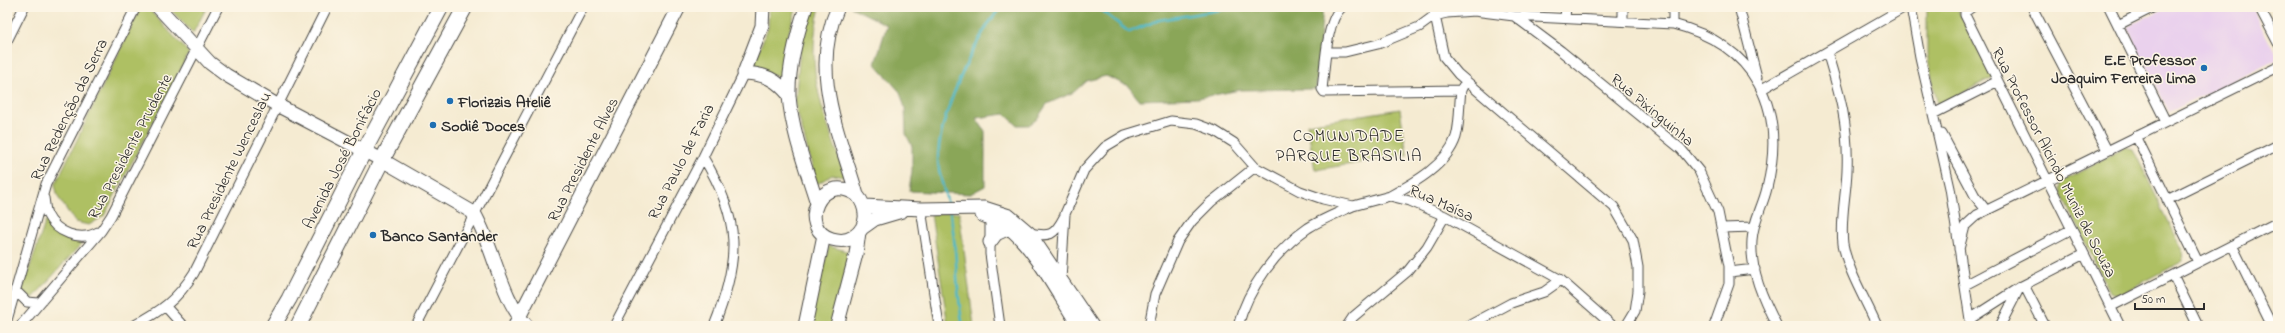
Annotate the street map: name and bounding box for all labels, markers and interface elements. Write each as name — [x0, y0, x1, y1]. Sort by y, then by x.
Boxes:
street label: Rua Redenção da Serra — [25, 35, 115, 185]
street label: Rua Professor Alcindo Muniz de Souza — [1985, 44, 2122, 282]
place label: E.E Professor Joaquim Ferreira Lima — [2051, 49, 2197, 91]
marker: E.E Professor Joaquim Ferreira Lima — [2199, 63, 2209, 73]
street label: Rua Pixinguinha — [1605, 68, 1699, 153]
street label: Rua Presidente Prudente — [82, 69, 180, 224]
street label: Avenida José Bonifácio — [297, 84, 389, 233]
street label: Rua Presidente Wenceslau — [181, 88, 278, 254]
place label: Florizzis Ateliê — [457, 91, 552, 115]
street label: Rua Presidente Alves — [542, 93, 626, 226]
marker: Florizzis Ateliê — [445, 96, 455, 106]
street label: Rua Paulo de Faria — [642, 100, 721, 224]
place label: Sodiê Doces — [441, 115, 525, 139]
marker: Sodiê Doces — [428, 120, 438, 130]
district label: COMUNIDADE PARQUE BRASILIA — [1275, 124, 1423, 169]
street label: Rua Maísa — [1405, 179, 1477, 229]
place label: Banco Santander — [380, 225, 499, 249]
marker: Banco Santander — [368, 230, 378, 240]
scale bar — [2135, 285, 2204, 311]
text: 50 m — [2141, 291, 2165, 309]

